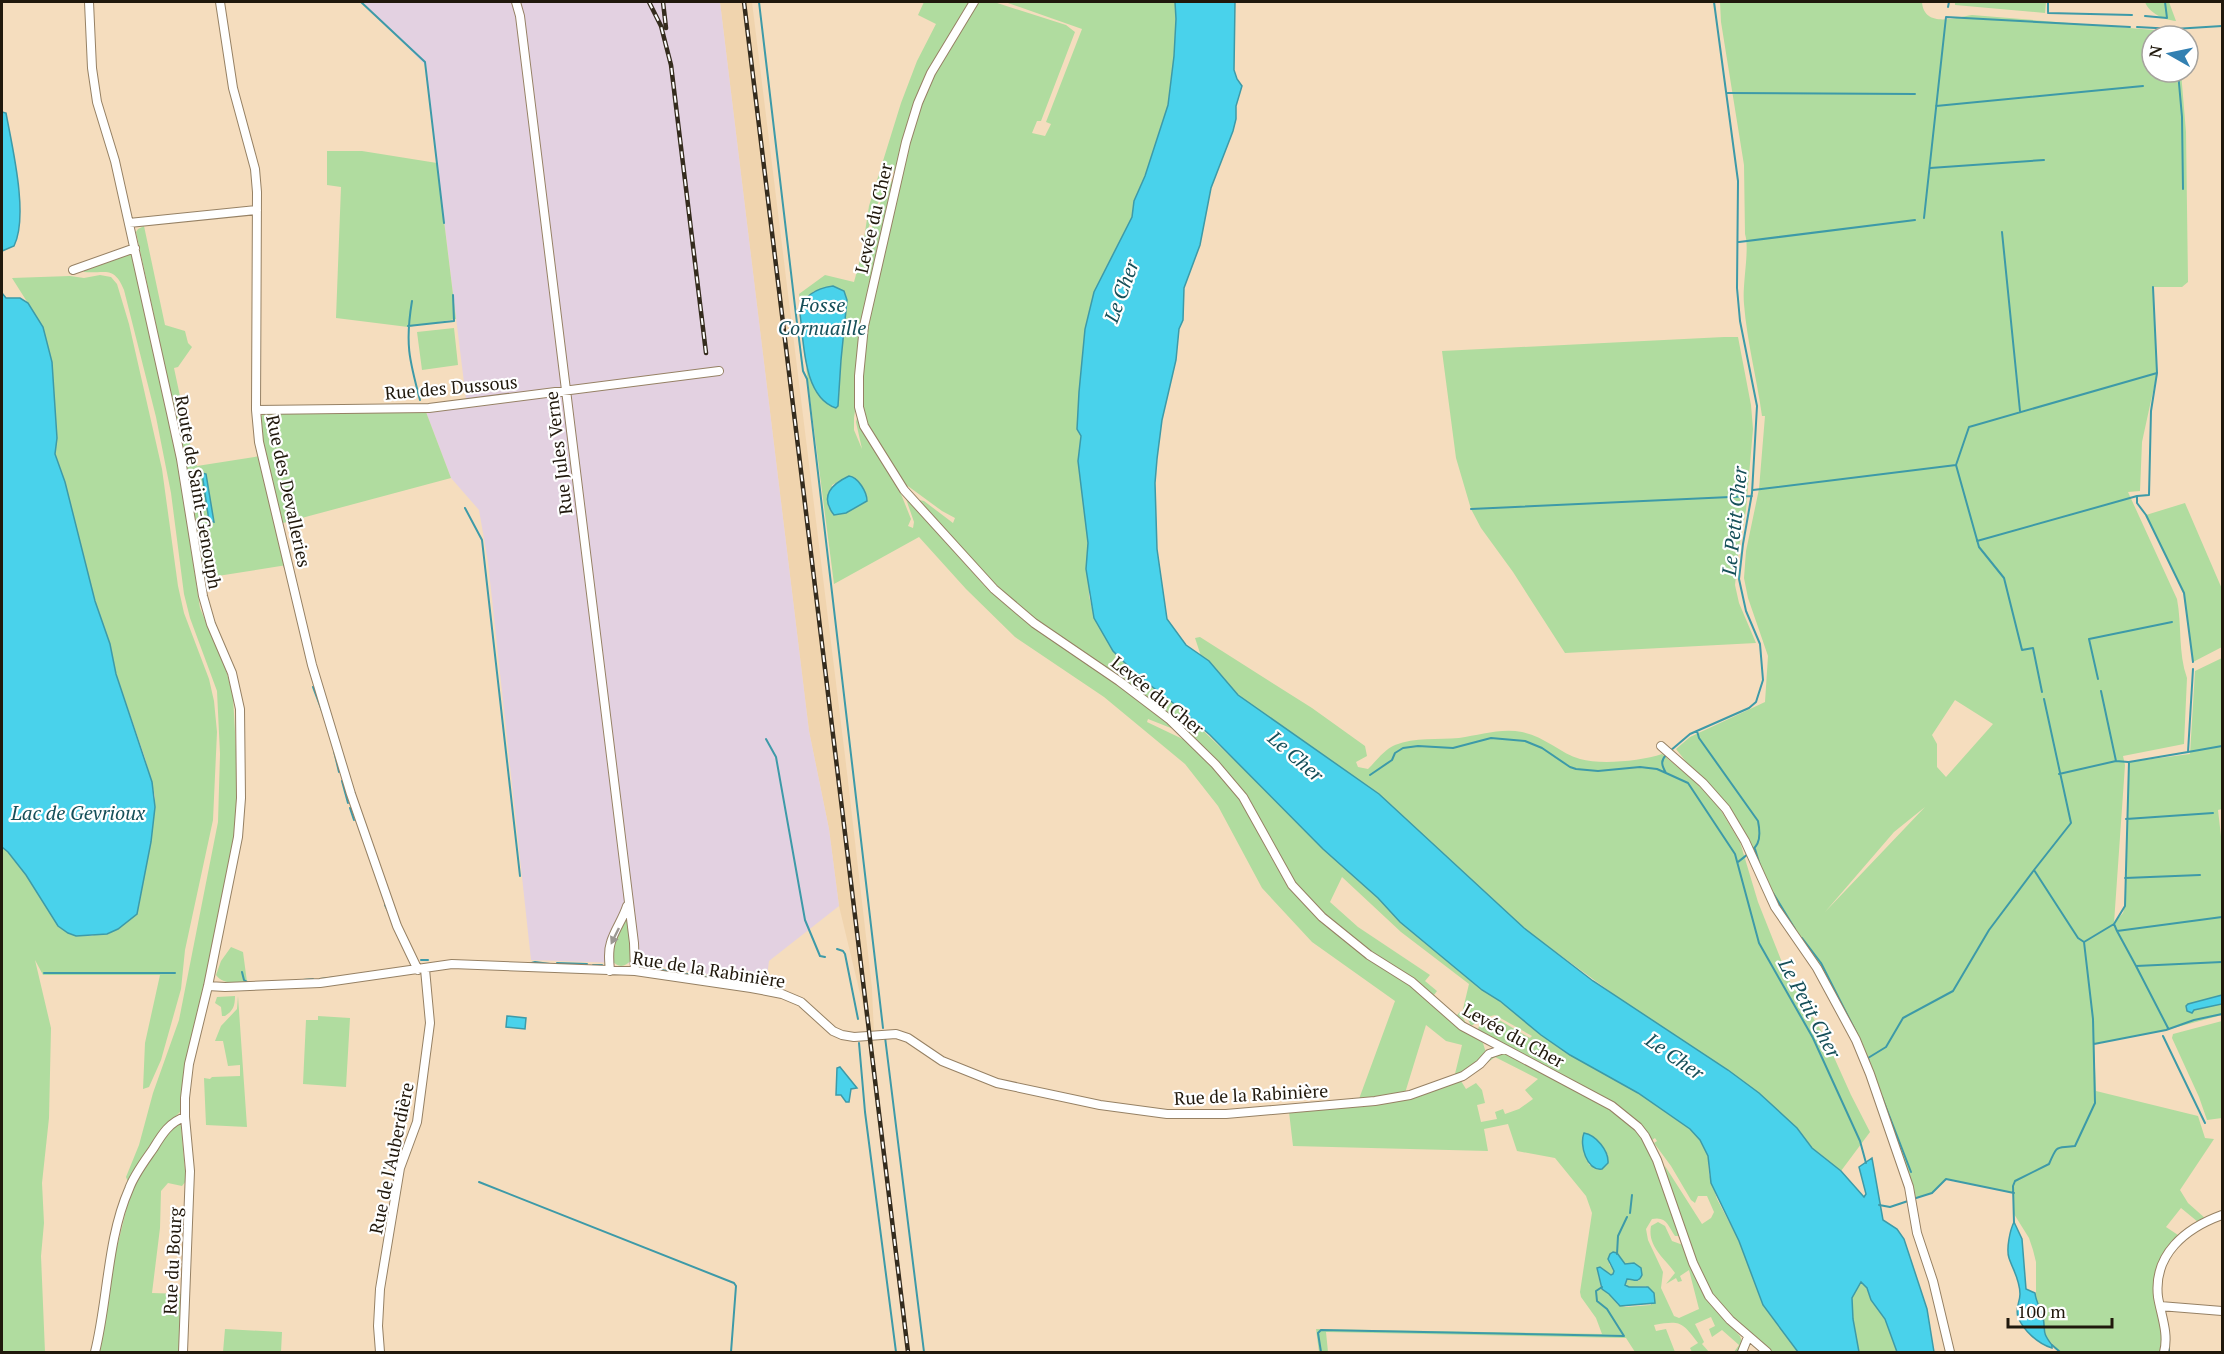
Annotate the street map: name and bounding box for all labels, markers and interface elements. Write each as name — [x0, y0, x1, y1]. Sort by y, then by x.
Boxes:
north arrow — [2140, 24, 2200, 84]
text: N — [2143, 44, 2167, 59]
street label: Levée du Cher — [849, 160, 897, 276]
water label: Le Cher — [1097, 255, 1145, 327]
water label: Fosse Cornuaille — [778, 291, 866, 341]
street label: Rue des Dussous — [384, 369, 518, 405]
street label: Rue Jules Verne — [539, 390, 577, 516]
street label: Route de Saint-Genouph — [170, 393, 228, 591]
street label: Rue des Devalleries — [261, 413, 317, 569]
water label: Le Petit Cher — [1715, 464, 1753, 578]
street label: Levée du Cher — [1107, 650, 1209, 740]
water label: Le Cher — [1262, 724, 1330, 788]
water label: Lac de Gevrioux — [10, 799, 146, 826]
one-way arrow — [610, 927, 619, 944]
street label: Rue de la Rabinière — [631, 945, 787, 993]
water label: Le Petit Cher — [1772, 952, 1848, 1064]
street label: Levée du Cher — [1459, 997, 1569, 1073]
water label: Le Cher — [1640, 1026, 1710, 1086]
street label: Rue de la Rabinière — [1173, 1078, 1329, 1110]
street label: Rue de l'Auberdière — [363, 1080, 419, 1236]
street label: Rue du Bourg — [157, 1206, 187, 1315]
scale bar — [2008, 1291, 2112, 1329]
text: 100 m — [2017, 1299, 2066, 1323]

